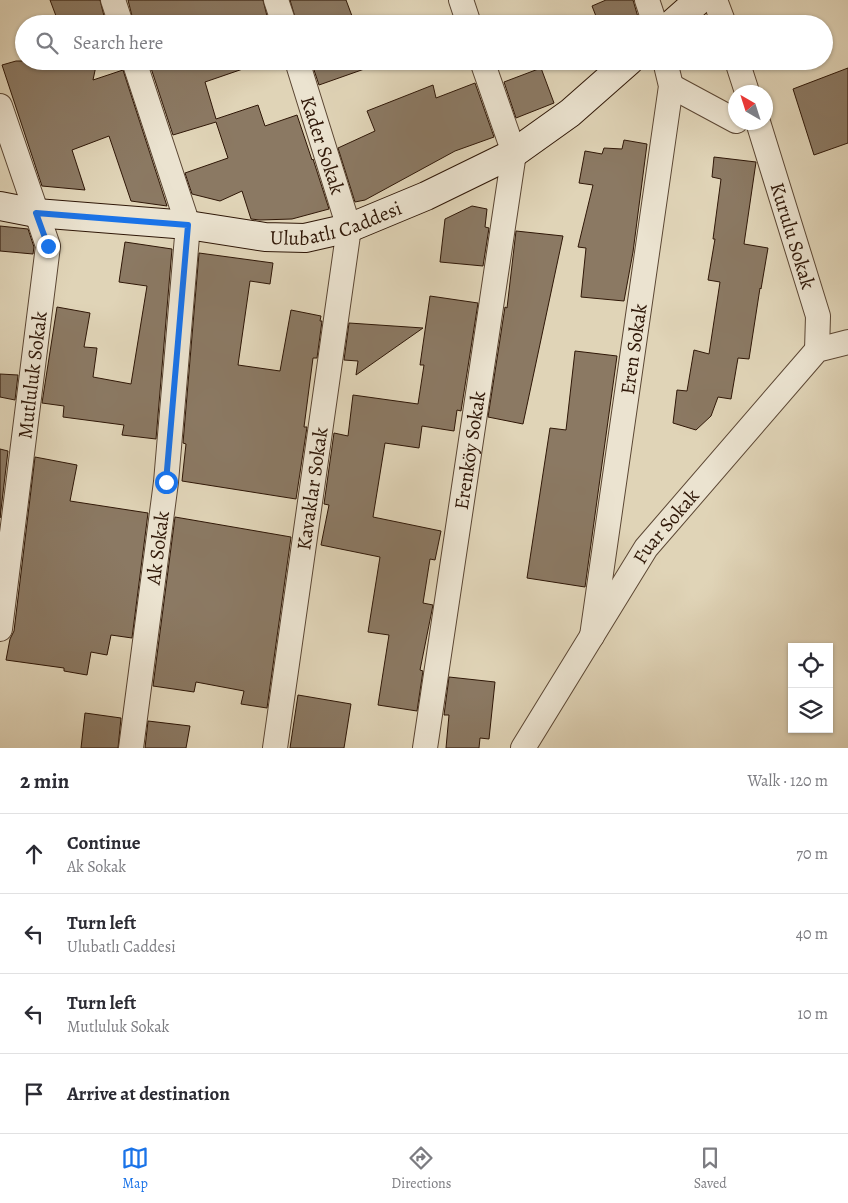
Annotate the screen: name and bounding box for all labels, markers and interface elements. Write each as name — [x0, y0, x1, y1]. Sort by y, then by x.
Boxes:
search box — [15, 15, 833, 70]
icon: search — [33, 29, 61, 57]
text: Search here — [73, 30, 163, 56]
north arrow — [728, 85, 773, 130]
street label: Kader Sokak — [294, 92, 351, 198]
street label: Kurulu Sokak — [764, 179, 822, 293]
street label: Ulubatlı Caddesi — [270, 195, 406, 252]
route end — [37, 235, 60, 258]
street label: Eren Sokak — [614, 302, 654, 396]
street label: Mutluluk Sokak — [11, 310, 54, 440]
street label: Erenköy Sokak — [448, 389, 492, 512]
street label: Kavaklar Sokak — [290, 425, 335, 552]
route start — [155, 471, 178, 494]
street label: Fuar Sokak — [626, 483, 705, 569]
street label: Ak Sokak — [139, 509, 176, 587]
map controls — [788, 643, 833, 733]
button: locate — [788, 643, 833, 688]
button: layers — [788, 688, 833, 733]
text: 2 min — [20, 767, 69, 795]
text: Walk · 120 m — [747, 770, 828, 792]
text: Continue — [67, 830, 141, 856]
icon: ahead — [20, 840, 48, 868]
text: 70 m — [796, 843, 828, 865]
text: Ak Sokak — [67, 856, 126, 878]
text: Turn left — [67, 910, 136, 936]
icon: left — [20, 920, 48, 948]
text: 40 m — [796, 923, 828, 945]
text: Ulubatlı Caddesi — [67, 936, 176, 958]
text: Turn left — [67, 990, 136, 1016]
icon: left — [20, 1000, 48, 1028]
text: 10 m — [798, 1003, 828, 1025]
text: Mutluluk Sokak — [67, 1016, 170, 1038]
icon: arrive — [20, 1080, 48, 1108]
text: Arrive at destination — [67, 1081, 230, 1107]
tab: Map — [121, 1144, 149, 1193]
tab: Directions — [391, 1144, 451, 1193]
tab: Saved — [694, 1144, 727, 1193]

